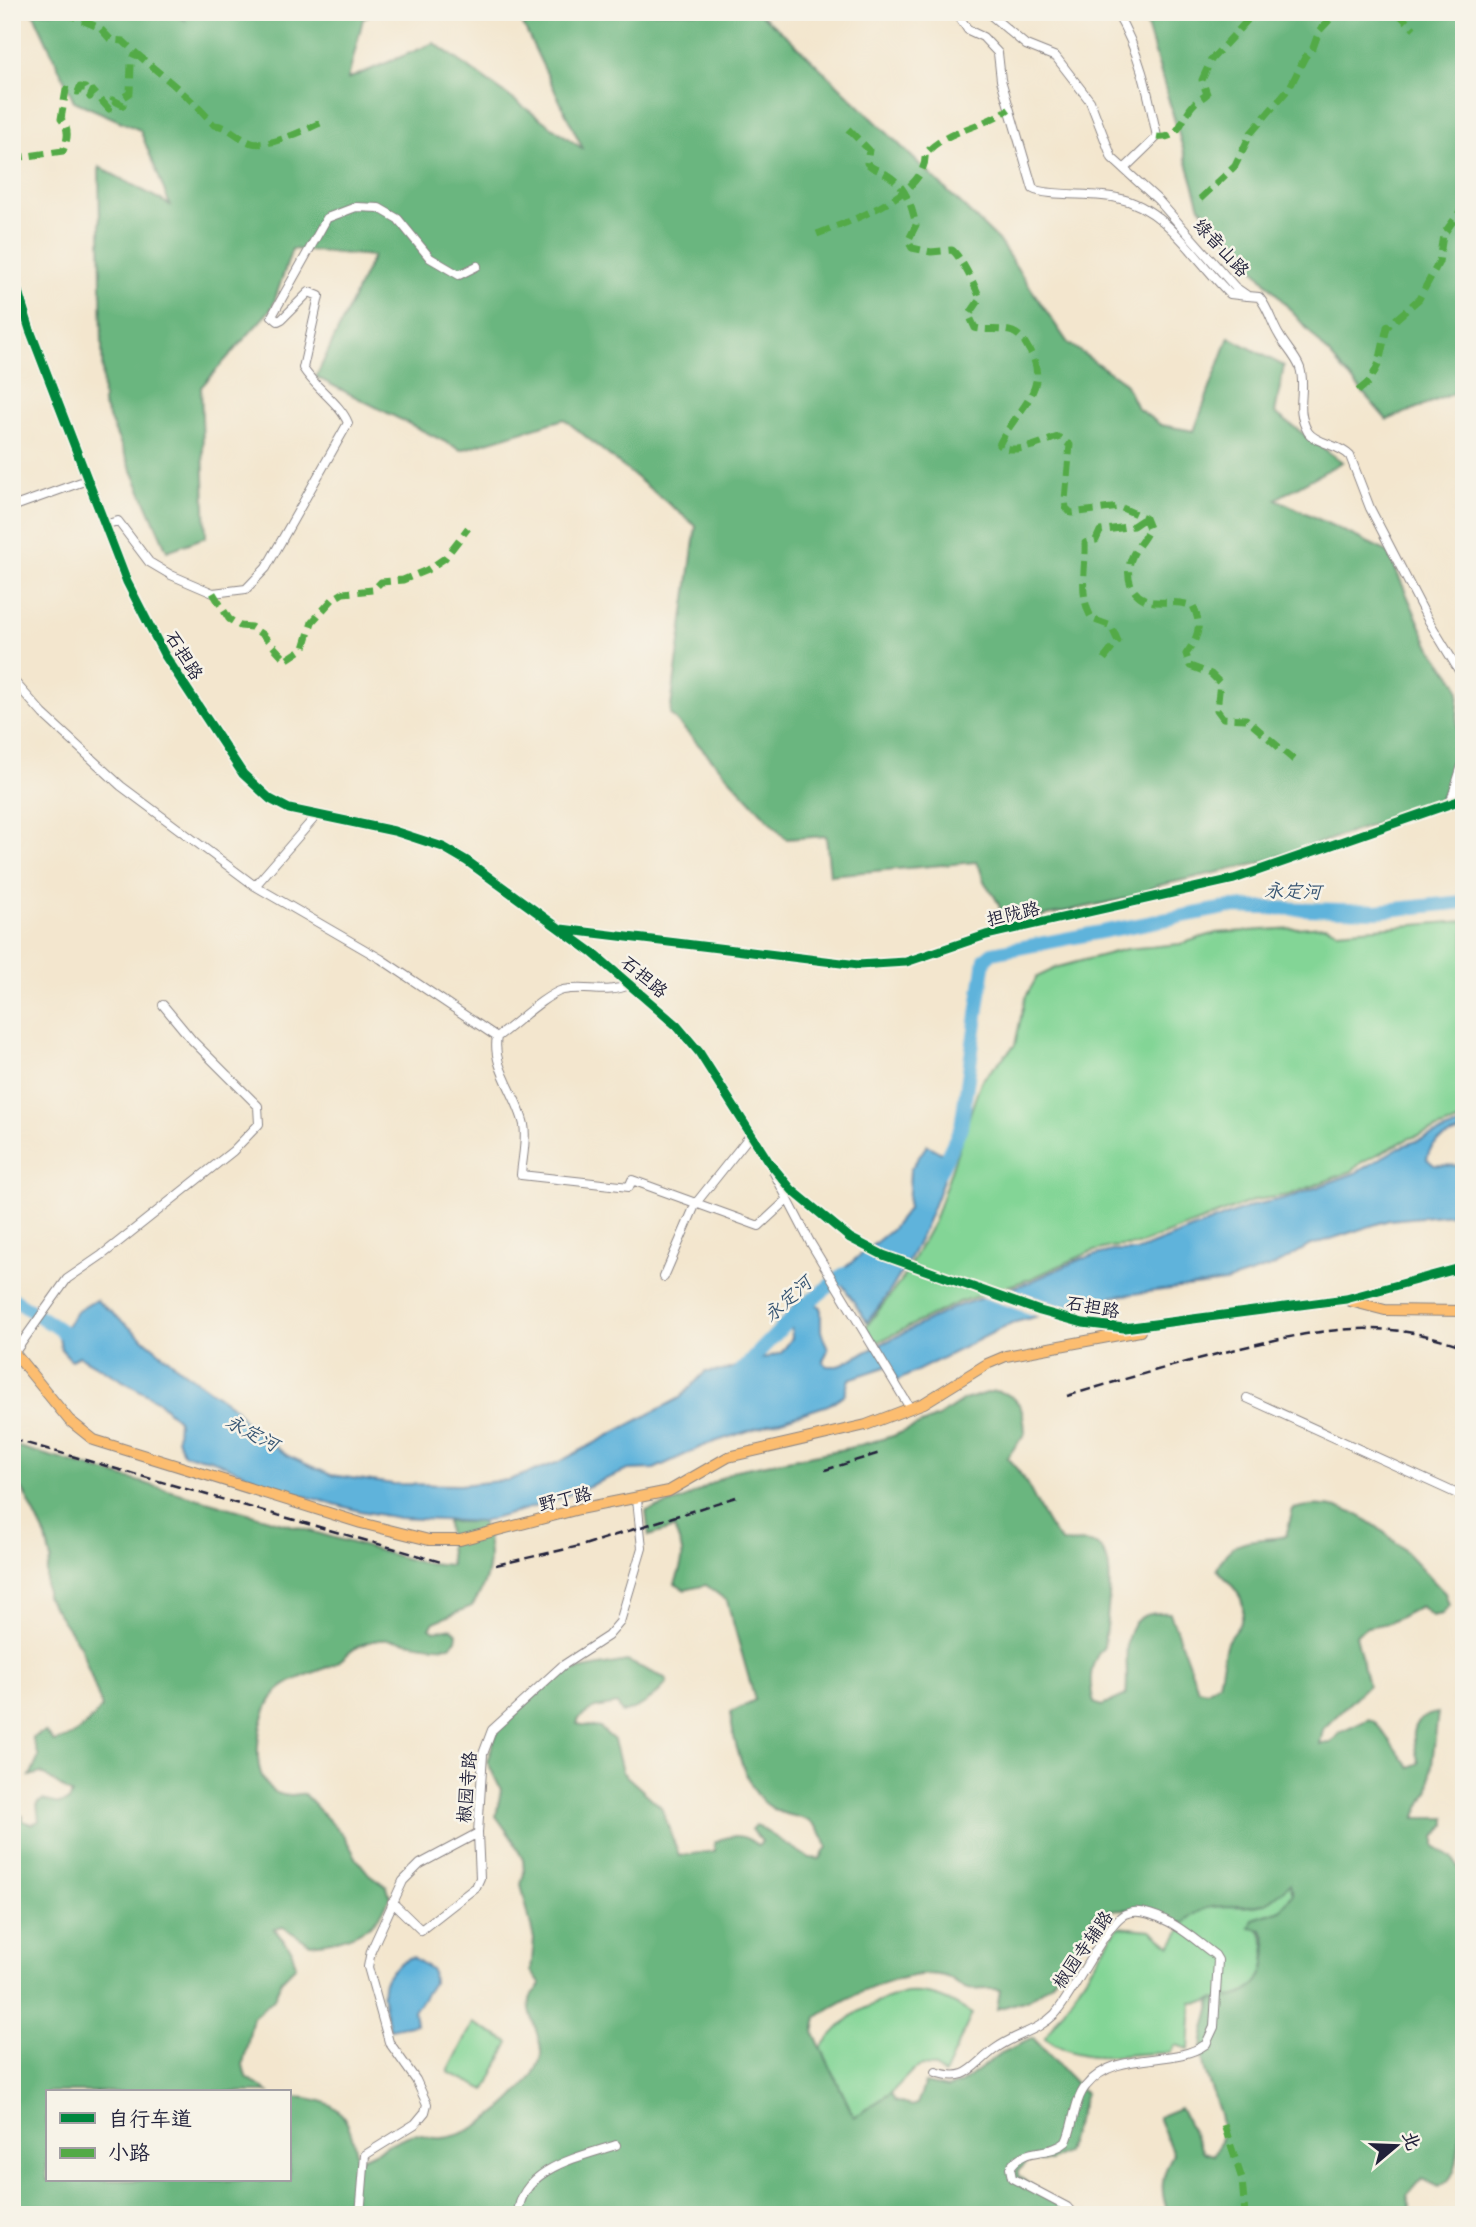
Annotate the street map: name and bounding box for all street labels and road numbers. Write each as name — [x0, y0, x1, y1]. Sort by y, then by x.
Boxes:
street label: 绿音山路 — [1189, 212, 1255, 282]
street label: 石担路 — [161, 626, 209, 684]
street label: 担陇路 — [984, 895, 1042, 931]
street label: 石担路 — [617, 949, 673, 1003]
street label: 石担路 — [1064, 1289, 1122, 1323]
street label: 野丁路 — [536, 1480, 594, 1516]
street label: 椒园寺路 — [451, 1750, 481, 1824]
street label: 椒园寺辅路 — [1046, 1905, 1118, 1993]

